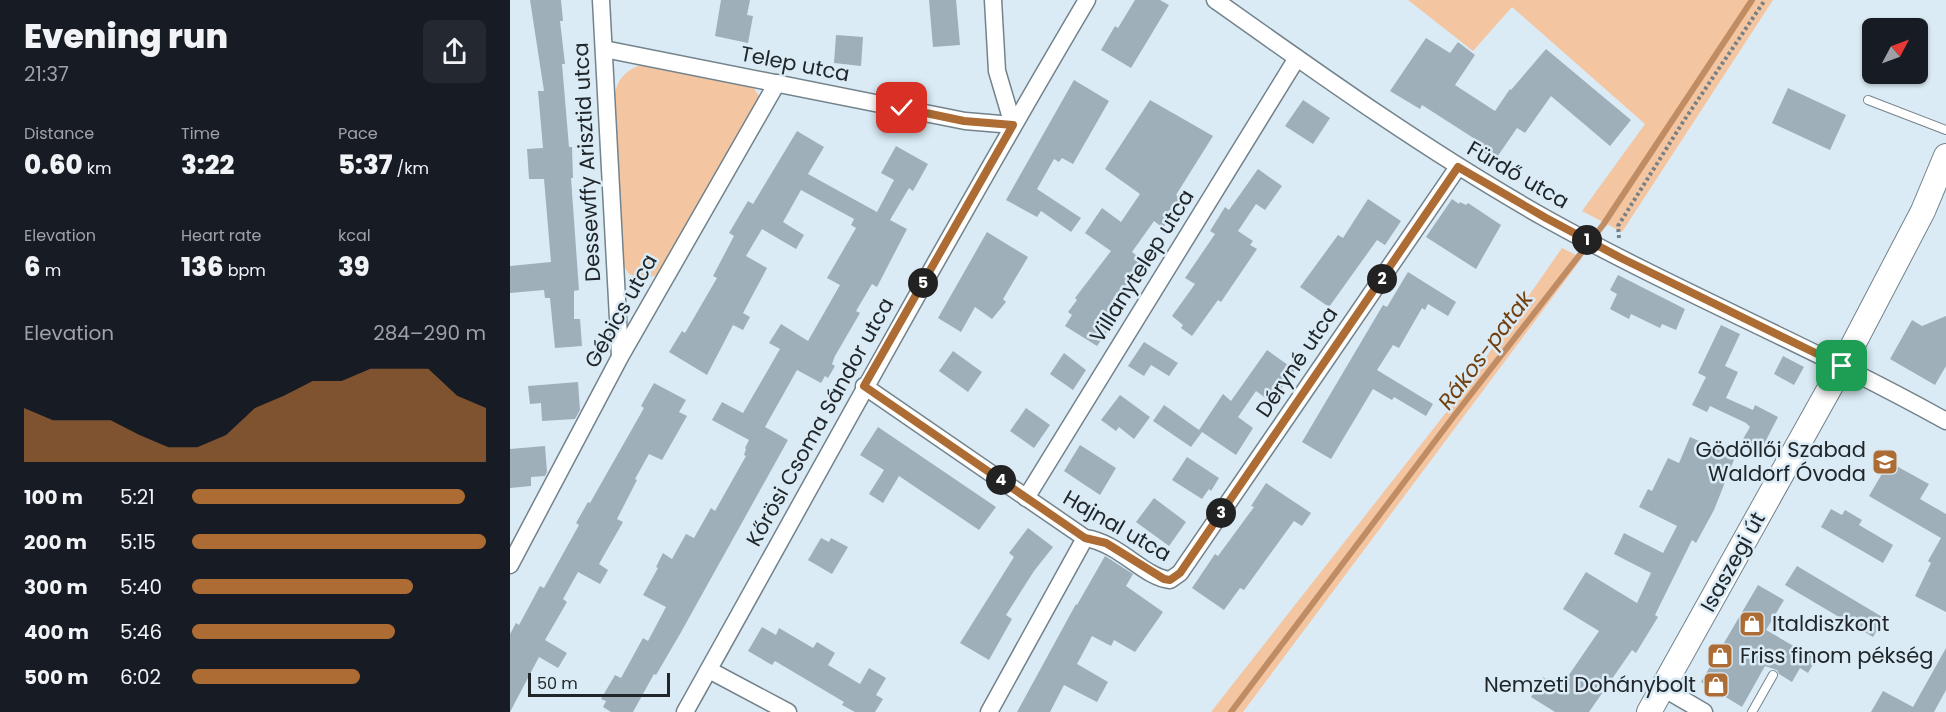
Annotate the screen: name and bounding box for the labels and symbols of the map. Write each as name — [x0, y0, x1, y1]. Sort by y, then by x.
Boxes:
north arrow — [1862, 18, 1928, 84]
street label: Telep utca — [738, 39, 852, 88]
street label: Dessewffy Arisztid utca — [566, 42, 607, 282]
pin — [876, 82, 927, 133]
street label: Fürdő utca — [1462, 134, 1574, 215]
street label: Villanytelep utca — [1083, 183, 1200, 348]
pin: 1 — [1572, 225, 1602, 255]
street label: Gébics utca — [577, 249, 664, 373]
pin: 2 — [1367, 264, 1397, 294]
pin: 5 — [908, 268, 938, 298]
water label: Rákos-patak — [1431, 283, 1541, 416]
street label: Kőrösi Csoma Sándor utca — [739, 292, 900, 551]
street label: Déryné utca — [1249, 301, 1344, 423]
pin — [1816, 340, 1867, 391]
place label: Gödöllői Szabad Waldorf Óvoda — [1695, 435, 1866, 488]
school or university icon: Gödöllői Szabad Waldorf Óvoda — [1870, 447, 1900, 477]
pin: 4 — [986, 465, 1016, 495]
street label: Hajnal utca — [1058, 483, 1177, 568]
pin: 3 — [1206, 498, 1236, 528]
street label: Isaszegi út — [1693, 507, 1772, 617]
shop icon: Italdiszkont — [1737, 609, 1767, 639]
place label: Italdiszkont — [1772, 609, 1889, 638]
shop icon: Friss finom pékség — [1705, 641, 1735, 671]
place label: Friss finom pékség — [1740, 641, 1934, 670]
scale bar — [528, 670, 670, 698]
place label: Nemzeti Dohánybolt — [1484, 670, 1696, 699]
shop icon: Nemzeti Dohánybolt — [1701, 670, 1731, 700]

